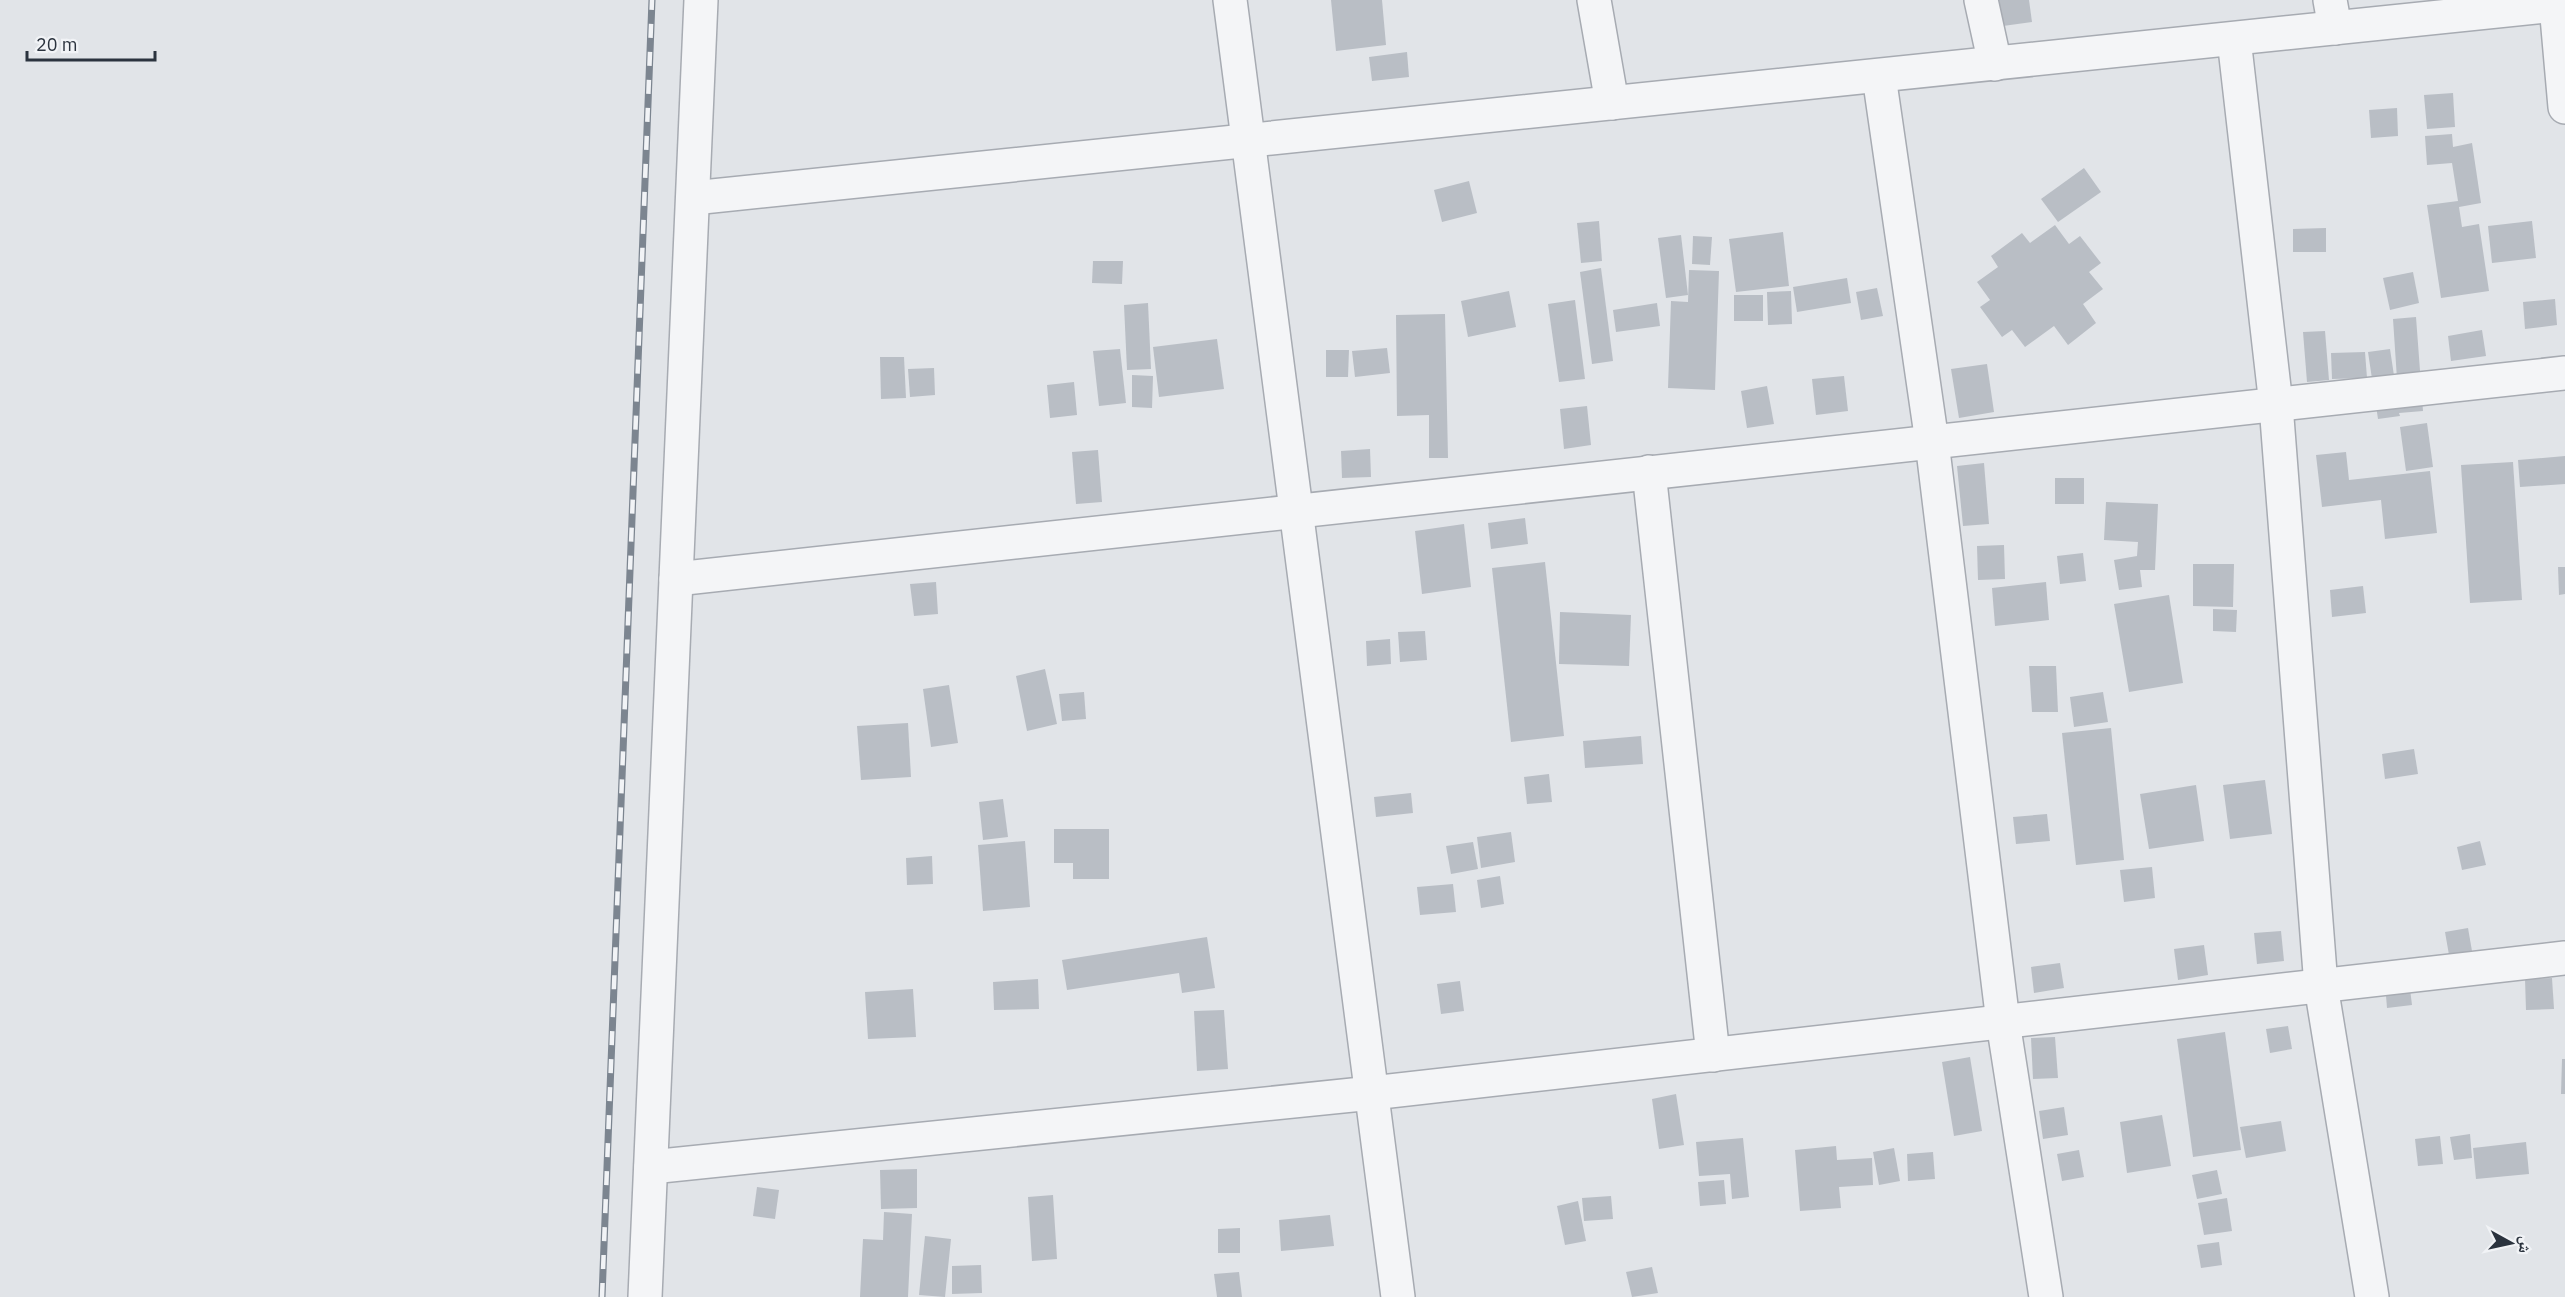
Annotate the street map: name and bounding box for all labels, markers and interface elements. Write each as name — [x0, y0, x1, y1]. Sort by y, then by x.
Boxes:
scale bar — [27, 24, 154, 62]
text: 20 m — [36, 33, 78, 56]
north arrow — [2481, 1213, 2541, 1273]
text: ش — [2515, 1235, 2537, 1255]

